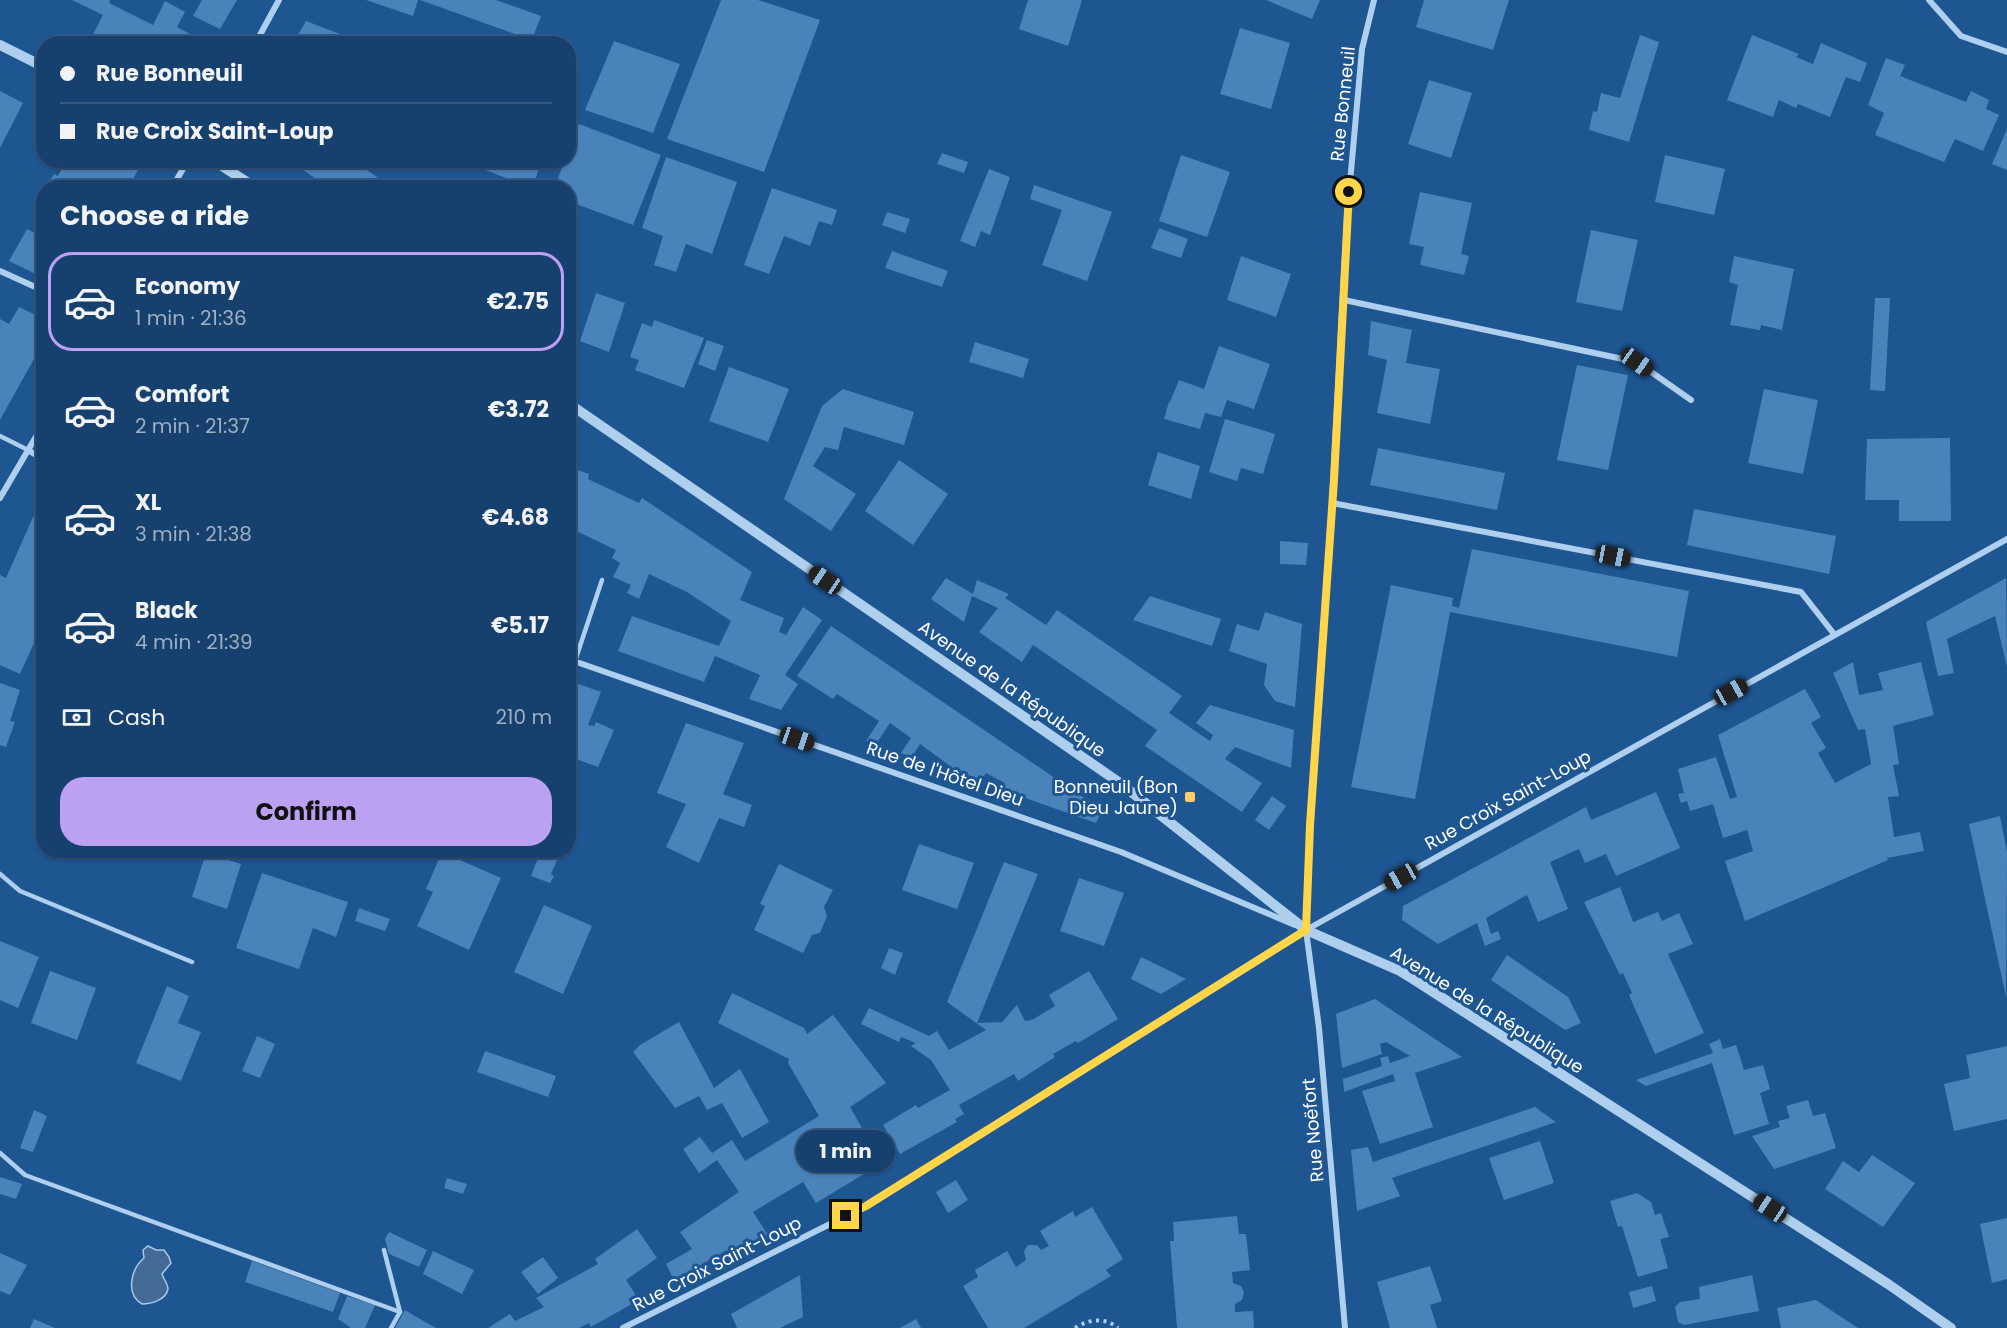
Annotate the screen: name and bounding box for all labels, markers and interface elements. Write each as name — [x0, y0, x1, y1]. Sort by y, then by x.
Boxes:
street label: Rue Bonneuil — [1324, 45, 1361, 163]
text: Rue Bonneuil — [96, 58, 243, 89]
text: Rue Croix Saint-Loup — [96, 116, 333, 147]
route start — [1335, 178, 1362, 205]
text: Choose a ride — [60, 197, 249, 234]
text: Economy — [135, 271, 240, 302]
icon: car — [63, 275, 117, 329]
text: €2.75 — [487, 286, 549, 317]
text: 1 min · 21:36 — [135, 304, 247, 332]
car — [1617, 344, 1657, 380]
text: Comfort — [135, 379, 229, 410]
icon: car — [63, 383, 117, 437]
text: €3.72 — [488, 394, 549, 425]
text: 2 min · 21:37 — [135, 412, 250, 440]
text: XL — [135, 487, 161, 518]
icon: car — [63, 491, 117, 545]
text: €4.68 — [482, 502, 549, 533]
text: 3 min · 21:38 — [135, 520, 252, 548]
car — [1594, 544, 1632, 568]
car — [805, 562, 845, 598]
text: Black — [135, 595, 198, 626]
icon: car — [63, 599, 117, 653]
text: €5.17 — [491, 610, 549, 641]
street label: Avenue de la République — [914, 614, 1111, 763]
text: 4 min · 21:39 — [135, 628, 253, 656]
car — [1711, 675, 1751, 709]
icon: cash — [60, 701, 93, 734]
text: Cash — [108, 702, 165, 733]
text: 210 m — [496, 703, 552, 731]
car — [777, 725, 817, 753]
street label: Rue de l'Hôtel Dieu — [863, 735, 1027, 812]
street label: Rue Croix Saint-Loup — [1420, 743, 1595, 856]
place label: Bonneuil (Bon Dieu Jaune) — [1054, 774, 1178, 820]
button: Confirm — [60, 777, 552, 846]
marker: Bonneuil (Bon Dieu Jaune) — [1183, 790, 1197, 804]
car — [1381, 860, 1421, 894]
street label: Avenue de la République — [1386, 940, 1589, 1079]
street label: Rue Noëfort — [1295, 1077, 1330, 1183]
callout: 1 min — [796, 1129, 896, 1171]
text: 1 min — [819, 1137, 872, 1165]
car — [1750, 1191, 1790, 1225]
route end — [832, 1202, 859, 1229]
street label: Rue Croix Saint-Loup — [628, 1210, 806, 1317]

